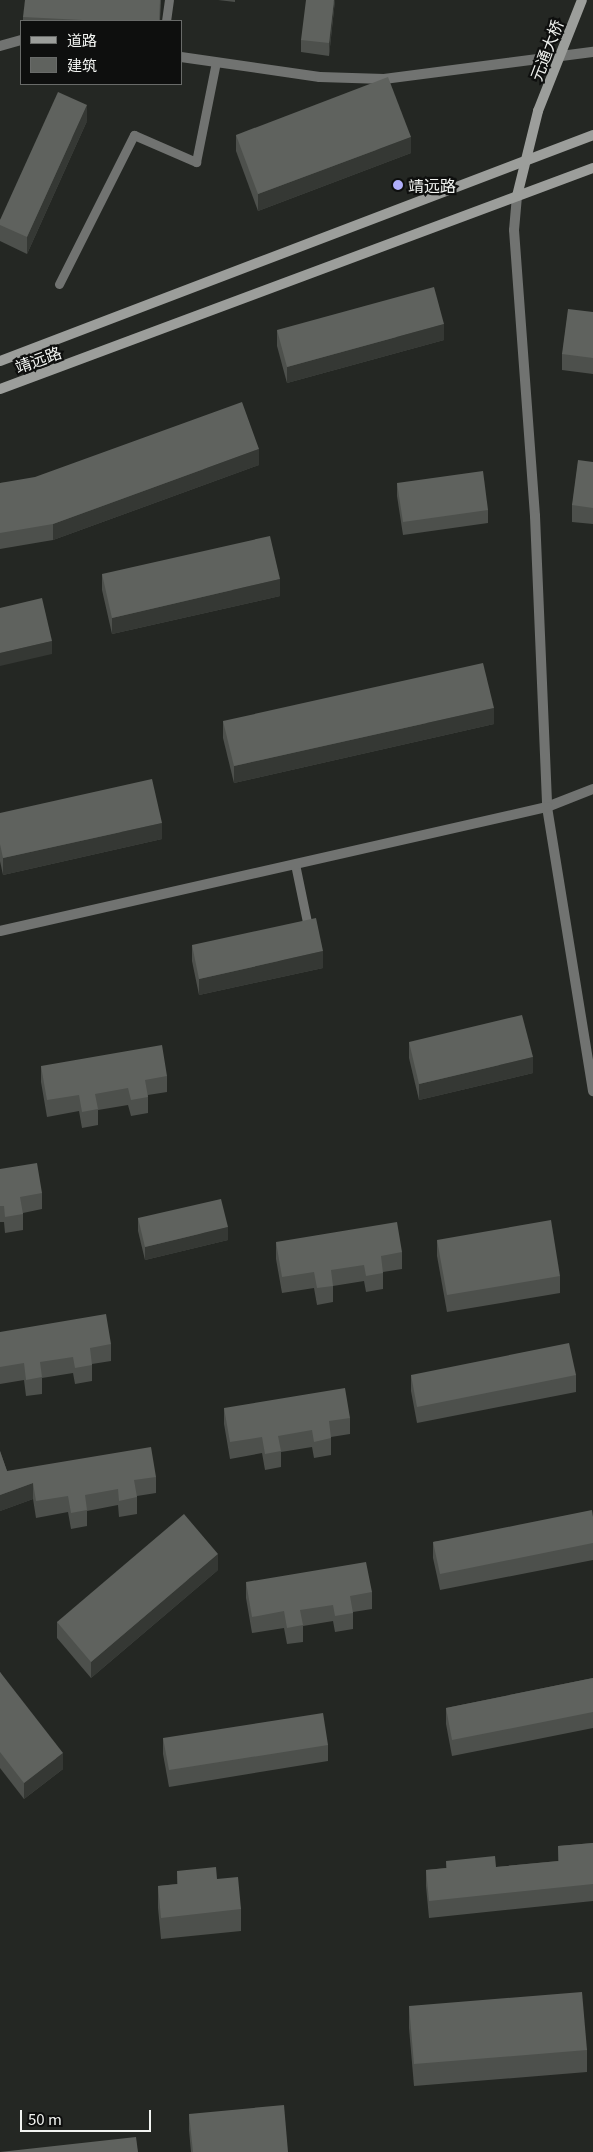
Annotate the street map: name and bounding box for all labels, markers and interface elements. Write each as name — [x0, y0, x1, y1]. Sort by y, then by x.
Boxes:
street label: 元通大桥 — [526, 17, 566, 83]
legend — [20, 20, 182, 85]
text: 道路 — [67, 29, 97, 50]
text: 建筑 — [67, 54, 97, 75]
place label: 靖远路 — [408, 175, 456, 195]
marker: 靖远路 — [392, 179, 404, 191]
street label: 靖远路 — [12, 342, 64, 376]
scale bar — [22, 2100, 154, 2132]
text: 50 m — [28, 2108, 62, 2129]

